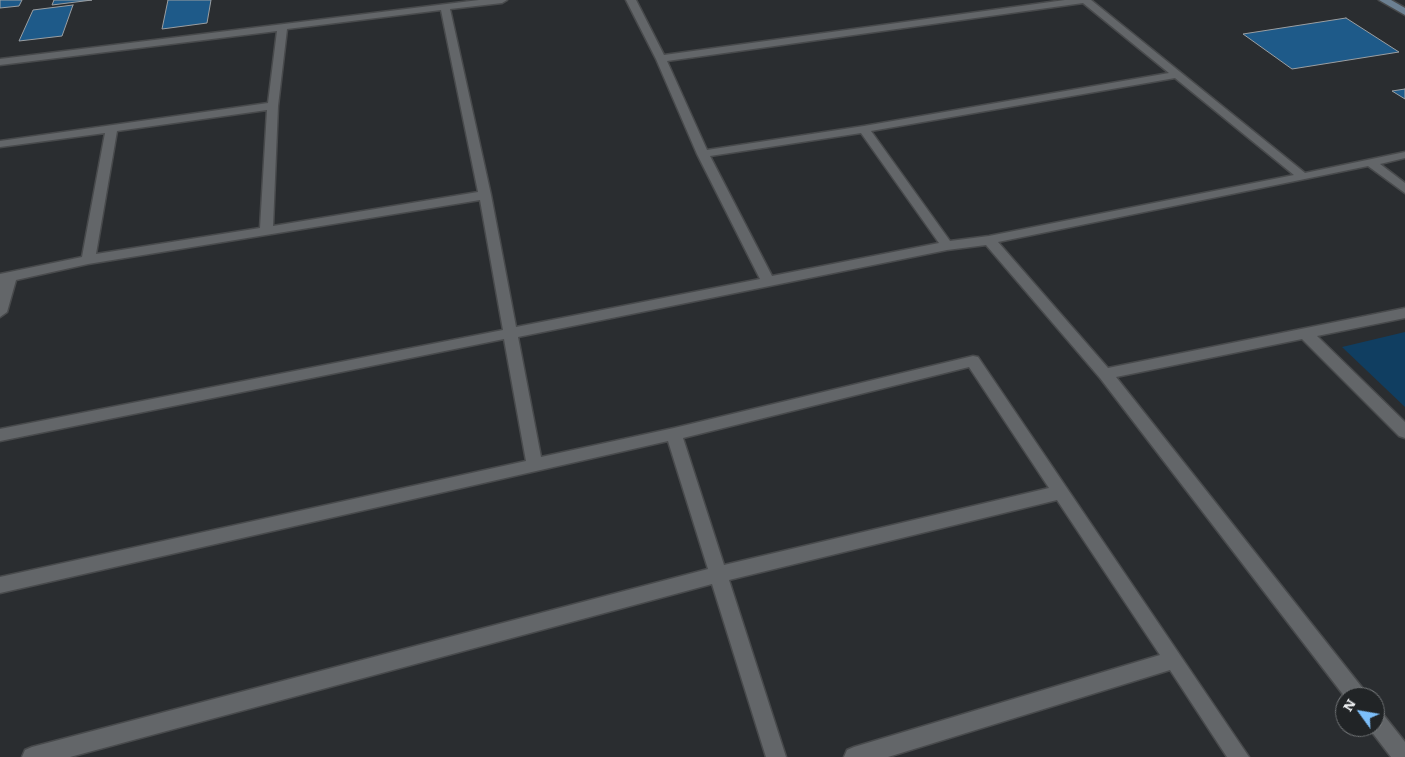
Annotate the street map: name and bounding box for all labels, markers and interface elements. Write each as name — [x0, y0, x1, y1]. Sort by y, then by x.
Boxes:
north arrow — [1335, 687, 1385, 737]
text: N — [1337, 694, 1360, 715]

